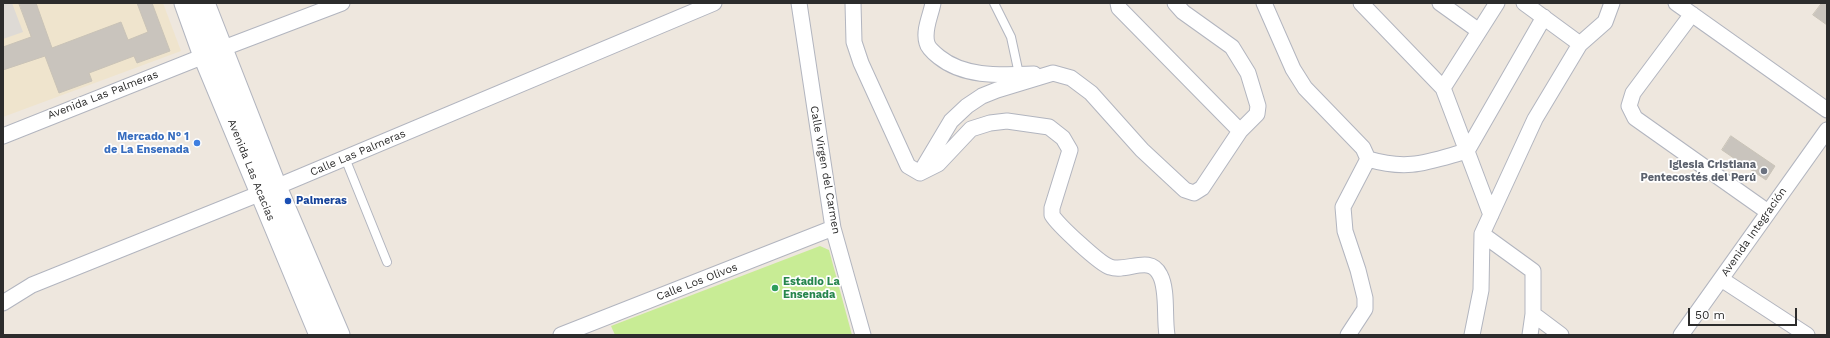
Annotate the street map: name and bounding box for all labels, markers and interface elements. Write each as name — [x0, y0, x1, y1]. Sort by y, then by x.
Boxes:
street label: Avenida Las Palmeras — [46, 68, 160, 122]
street label: Calle Virgen del Carmen — [807, 105, 843, 235]
street label: Avenida Las Acacias — [225, 117, 277, 223]
street label: Calle Las Palmeras — [308, 127, 408, 179]
place label: Mercado N° 1 de La Ensenada — [104, 130, 189, 156]
marker: Mercado N° 1 de La Ensenada — [192, 138, 202, 148]
place label: Iglesia Cristiana Pentecostés del Perú — [1641, 158, 1756, 184]
marker: Iglesia Cristiana Pentecostés del Perú — [1759, 166, 1769, 176]
street label: Avenida Integración — [1718, 185, 1790, 279]
place label: Palmeras — [296, 194, 347, 208]
marker: Palmeras — [283, 196, 293, 206]
street label: Calle Los Olivos — [655, 260, 739, 304]
place label: Estadio La Ensenada — [783, 275, 840, 301]
marker: Estadio La Ensenada — [770, 283, 780, 293]
scale bar — [1690, 300, 1799, 326]
text: 50 m — [1695, 308, 1725, 322]

